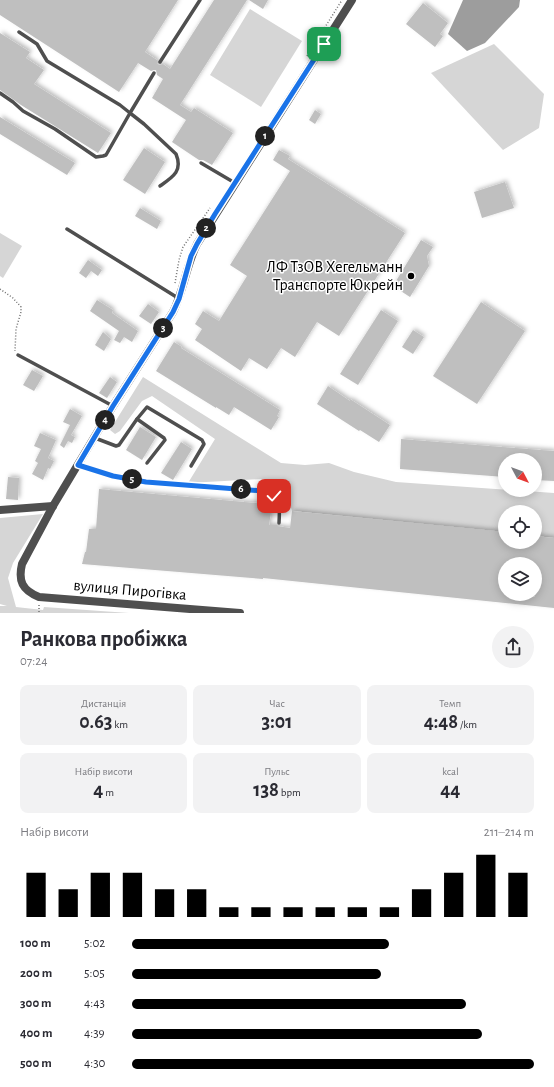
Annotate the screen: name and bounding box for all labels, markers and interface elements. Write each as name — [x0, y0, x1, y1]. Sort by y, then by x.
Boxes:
pin — [307, 27, 341, 61]
icon: arrive — [313, 33, 335, 55]
pin: 1 — [255, 126, 275, 146]
text: 1 — [263, 130, 267, 141]
pin: 2 — [196, 218, 216, 238]
text: 2 — [203, 222, 209, 233]
place label: ЛФ ТзОВ Хегельманн Транспорте Юкрейн — [267, 259, 403, 293]
marker: ЛФ ТзОВ Хегельманн Транспорте Юкрейн — [406, 271, 416, 281]
pin: 3 — [153, 318, 173, 338]
text: 3 — [161, 322, 165, 333]
pin: 4 — [95, 410, 115, 430]
text: 4 — [102, 414, 108, 425]
north arrow — [498, 453, 542, 497]
map controls — [498, 453, 542, 601]
pin: 5 — [122, 469, 142, 489]
text: 5 — [130, 473, 134, 484]
pin: 6 — [231, 479, 251, 499]
pin — [257, 479, 291, 513]
text: 6 — [238, 483, 244, 494]
icon: check — [263, 485, 285, 507]
button: locate — [498, 505, 542, 549]
button: layers — [498, 557, 542, 601]
street label: вулиця Пирогівка — [73, 577, 187, 604]
button: share — [492, 626, 534, 668]
text: Ранкова пробіжка — [20, 628, 188, 650]
text: 07:24 — [20, 655, 47, 668]
text: Дистанція — [81, 698, 126, 709]
text: Час — [269, 698, 285, 709]
text: Темп — [439, 698, 461, 709]
text: 0.63 — [79, 712, 112, 732]
text: 3:01 — [262, 712, 292, 732]
text: 4:48 — [424, 712, 458, 732]
text: km — [112, 719, 128, 730]
text: /km — [458, 719, 477, 730]
text: Набір висоти — [75, 766, 133, 777]
text: Пульс — [264, 766, 290, 777]
text: kcal — [442, 766, 459, 777]
text: 4 — [93, 780, 103, 800]
text: 138 — [253, 780, 279, 800]
text: 44 — [440, 780, 460, 800]
text: m — [103, 787, 114, 798]
text: bpm — [279, 787, 301, 798]
text: Набір висоти — [20, 826, 89, 839]
text: 211–214 m — [484, 826, 534, 839]
text: 100 m — [20, 937, 51, 950]
text: 5:02 — [84, 937, 105, 950]
text: 200 m — [20, 967, 52, 980]
text: 5:05 — [84, 967, 105, 980]
text: 300 m — [20, 997, 52, 1010]
text: 4:43 — [84, 997, 105, 1010]
text: 400 m — [20, 1027, 53, 1040]
text: 4:39 — [84, 1027, 105, 1040]
text: 500 m — [20, 1057, 52, 1070]
text: 4:30 — [84, 1057, 105, 1070]

